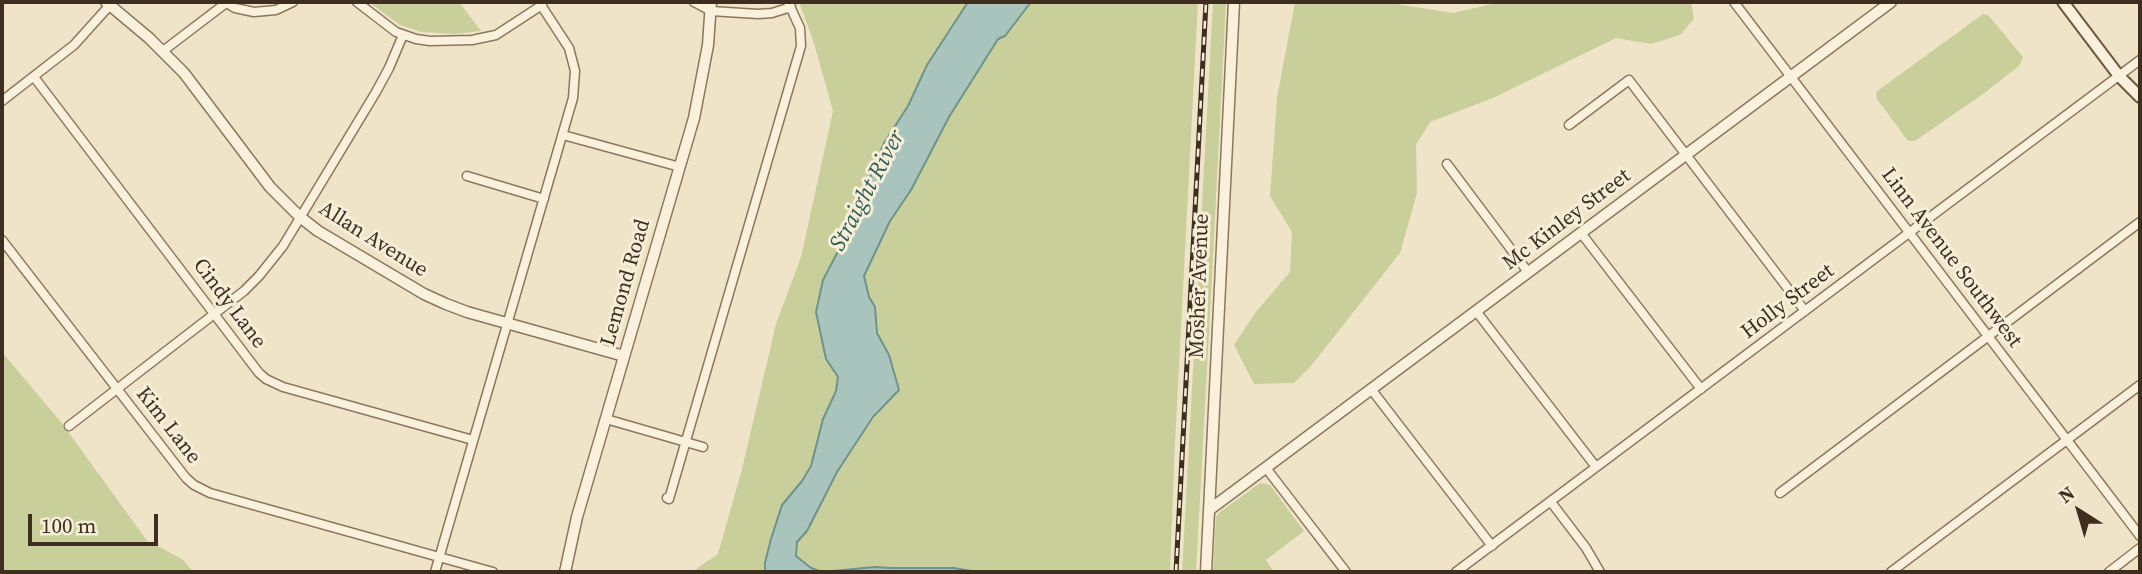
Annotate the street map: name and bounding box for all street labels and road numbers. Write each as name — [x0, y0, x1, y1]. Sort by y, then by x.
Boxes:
street label: Linn Avenue Southwest — [1875, 163, 2027, 353]
street label: Mc Kinley Street — [1498, 164, 1636, 276]
street label: Allan Avenue — [314, 197, 432, 283]
street label: Mosher Avenue — [1185, 213, 1215, 359]
street label: Lemond Road — [596, 217, 656, 349]
street label: Cindy Lane — [187, 254, 271, 354]
street label: Holly Street — [1737, 259, 1839, 345]
street label: Kim Lane — [130, 383, 206, 469]

